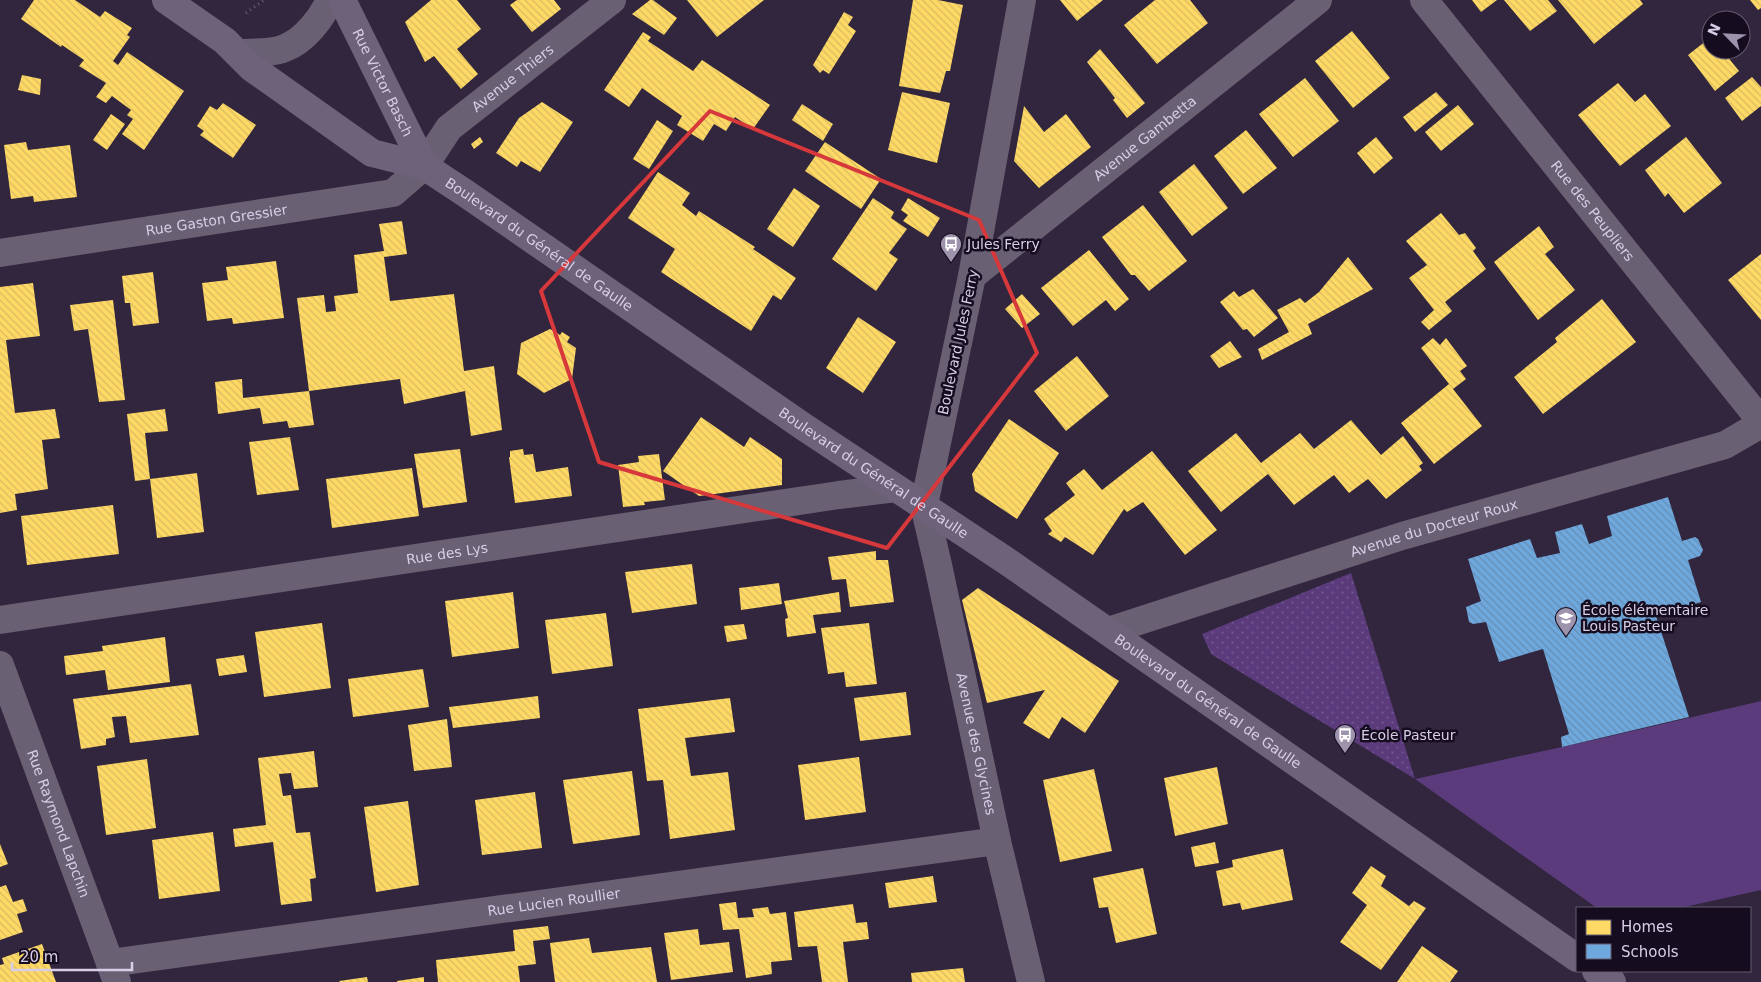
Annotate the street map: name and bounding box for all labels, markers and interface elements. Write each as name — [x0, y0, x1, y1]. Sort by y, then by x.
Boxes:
north arrow — [1701, 10, 1751, 60]
text: N — [1704, 21, 1724, 38]
street label: Rue Victor Basch — [349, 26, 416, 139]
street label: Avenue Thiers — [469, 41, 557, 115]
street label: Avenue Gambetta — [1090, 92, 1199, 184]
street label: Rue des Peupliers — [1548, 157, 1638, 264]
street label: Boulevard du Général de Gaulle — [442, 174, 636, 314]
street label: Rue Gaston Gressier — [145, 201, 289, 239]
bus stop icon: Jules Ferry — [939, 232, 963, 263]
place label: Jules Ferry — [966, 236, 1040, 252]
street label: Boulevard Jules Ferry — [935, 268, 981, 416]
street label: Boulevard du Général de Gaulle — [776, 404, 971, 541]
street label: Avenue du Docteur Roux — [1348, 496, 1520, 560]
street label: Rue des Lys — [405, 539, 489, 567]
place label: École élémentaire Louis Pasteur — [1582, 602, 1708, 634]
school or university icon: École élémentaire Louis Pasteur — [1554, 606, 1578, 637]
street label: Boulevard du Général de Gaulle — [1112, 631, 1304, 772]
street label: Avenue des Glycines — [953, 671, 999, 817]
bus stop icon: École Pasteur — [1333, 723, 1357, 754]
place label: École Pasteur — [1361, 727, 1456, 743]
street label: Rue Raymond Lapchin — [24, 747, 93, 900]
street label: Rue Lucien Roullier — [487, 885, 621, 919]
legend — [1576, 907, 1751, 972]
text: Homes — [1621, 918, 1673, 936]
scale bar — [12, 940, 132, 972]
text: Schools — [1621, 943, 1679, 961]
text: 20 m — [20, 948, 58, 966]

